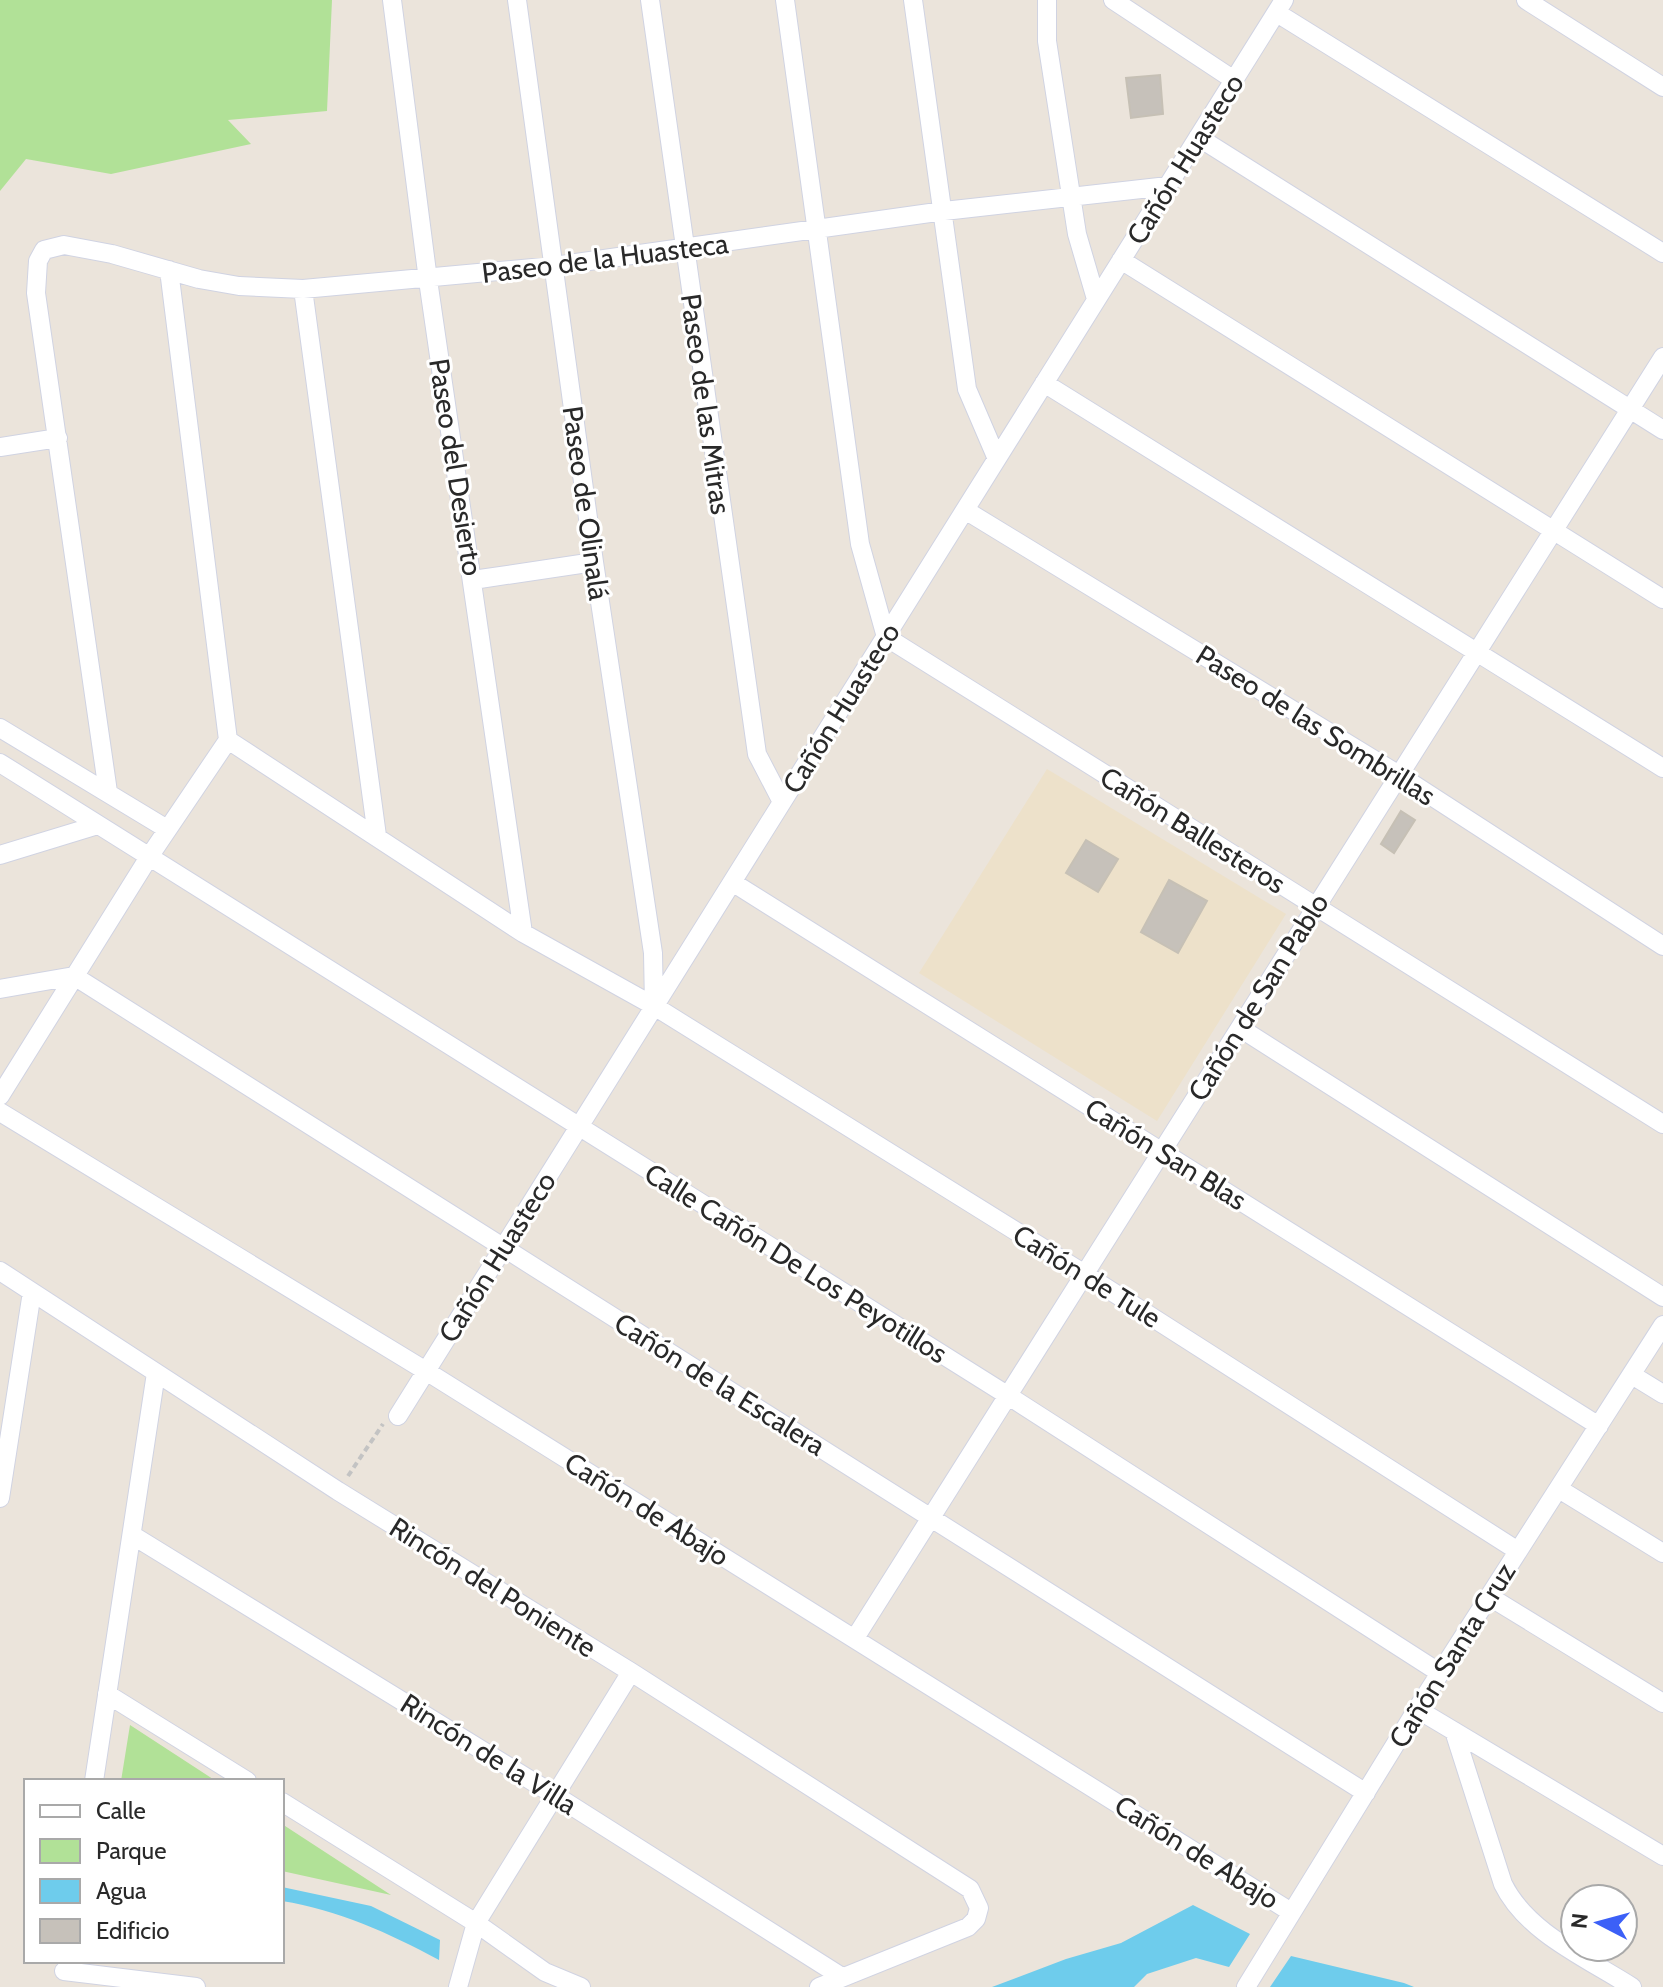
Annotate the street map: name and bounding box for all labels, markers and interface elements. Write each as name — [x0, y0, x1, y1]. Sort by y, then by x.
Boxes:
street label: Cañón Huasteco — [1119, 68, 1251, 250]
street label: Paseo de la Huasteca — [480, 226, 731, 290]
street label: Paseo de las Mitras — [674, 292, 738, 516]
street label: Paseo del Desierto — [422, 356, 490, 578]
street label: Paseo de Olinalá — [556, 404, 617, 603]
street label: Cañón Huasteco — [775, 617, 907, 799]
street label: Paseo de las Sombrillas — [1190, 638, 1442, 812]
street label: Cañón Ballesteros — [1094, 759, 1292, 901]
street label: Cañón de San Pablo — [1180, 887, 1336, 1107]
street label: Cañón San Blas — [1079, 1091, 1253, 1217]
street label: Calle Cañón De Los Peyotillos — [638, 1156, 954, 1370]
street label: Cañón Huasteco — [431, 1166, 563, 1348]
street label: Cañón de Tule — [1007, 1217, 1167, 1335]
street label: Cañón de la Escalera — [608, 1305, 832, 1463]
street label: Cañón de Abajo — [559, 1445, 735, 1573]
street label: Rincón del Poniente — [383, 1510, 603, 1664]
street label: Cañón Santa Cruz — [1381, 1556, 1523, 1754]
street label: Rincón de la Villa — [395, 1686, 584, 1822]
legend — [24, 1779, 284, 1963]
street label: Cañón de Abajo — [1109, 1788, 1285, 1916]
text: Calle — [96, 1796, 146, 1825]
text: Parque — [96, 1836, 166, 1865]
text: Agua — [96, 1876, 147, 1905]
north arrow — [1559, 1883, 1639, 1963]
text: N — [1565, 1912, 1594, 1930]
text: Edificio — [96, 1916, 170, 1945]

